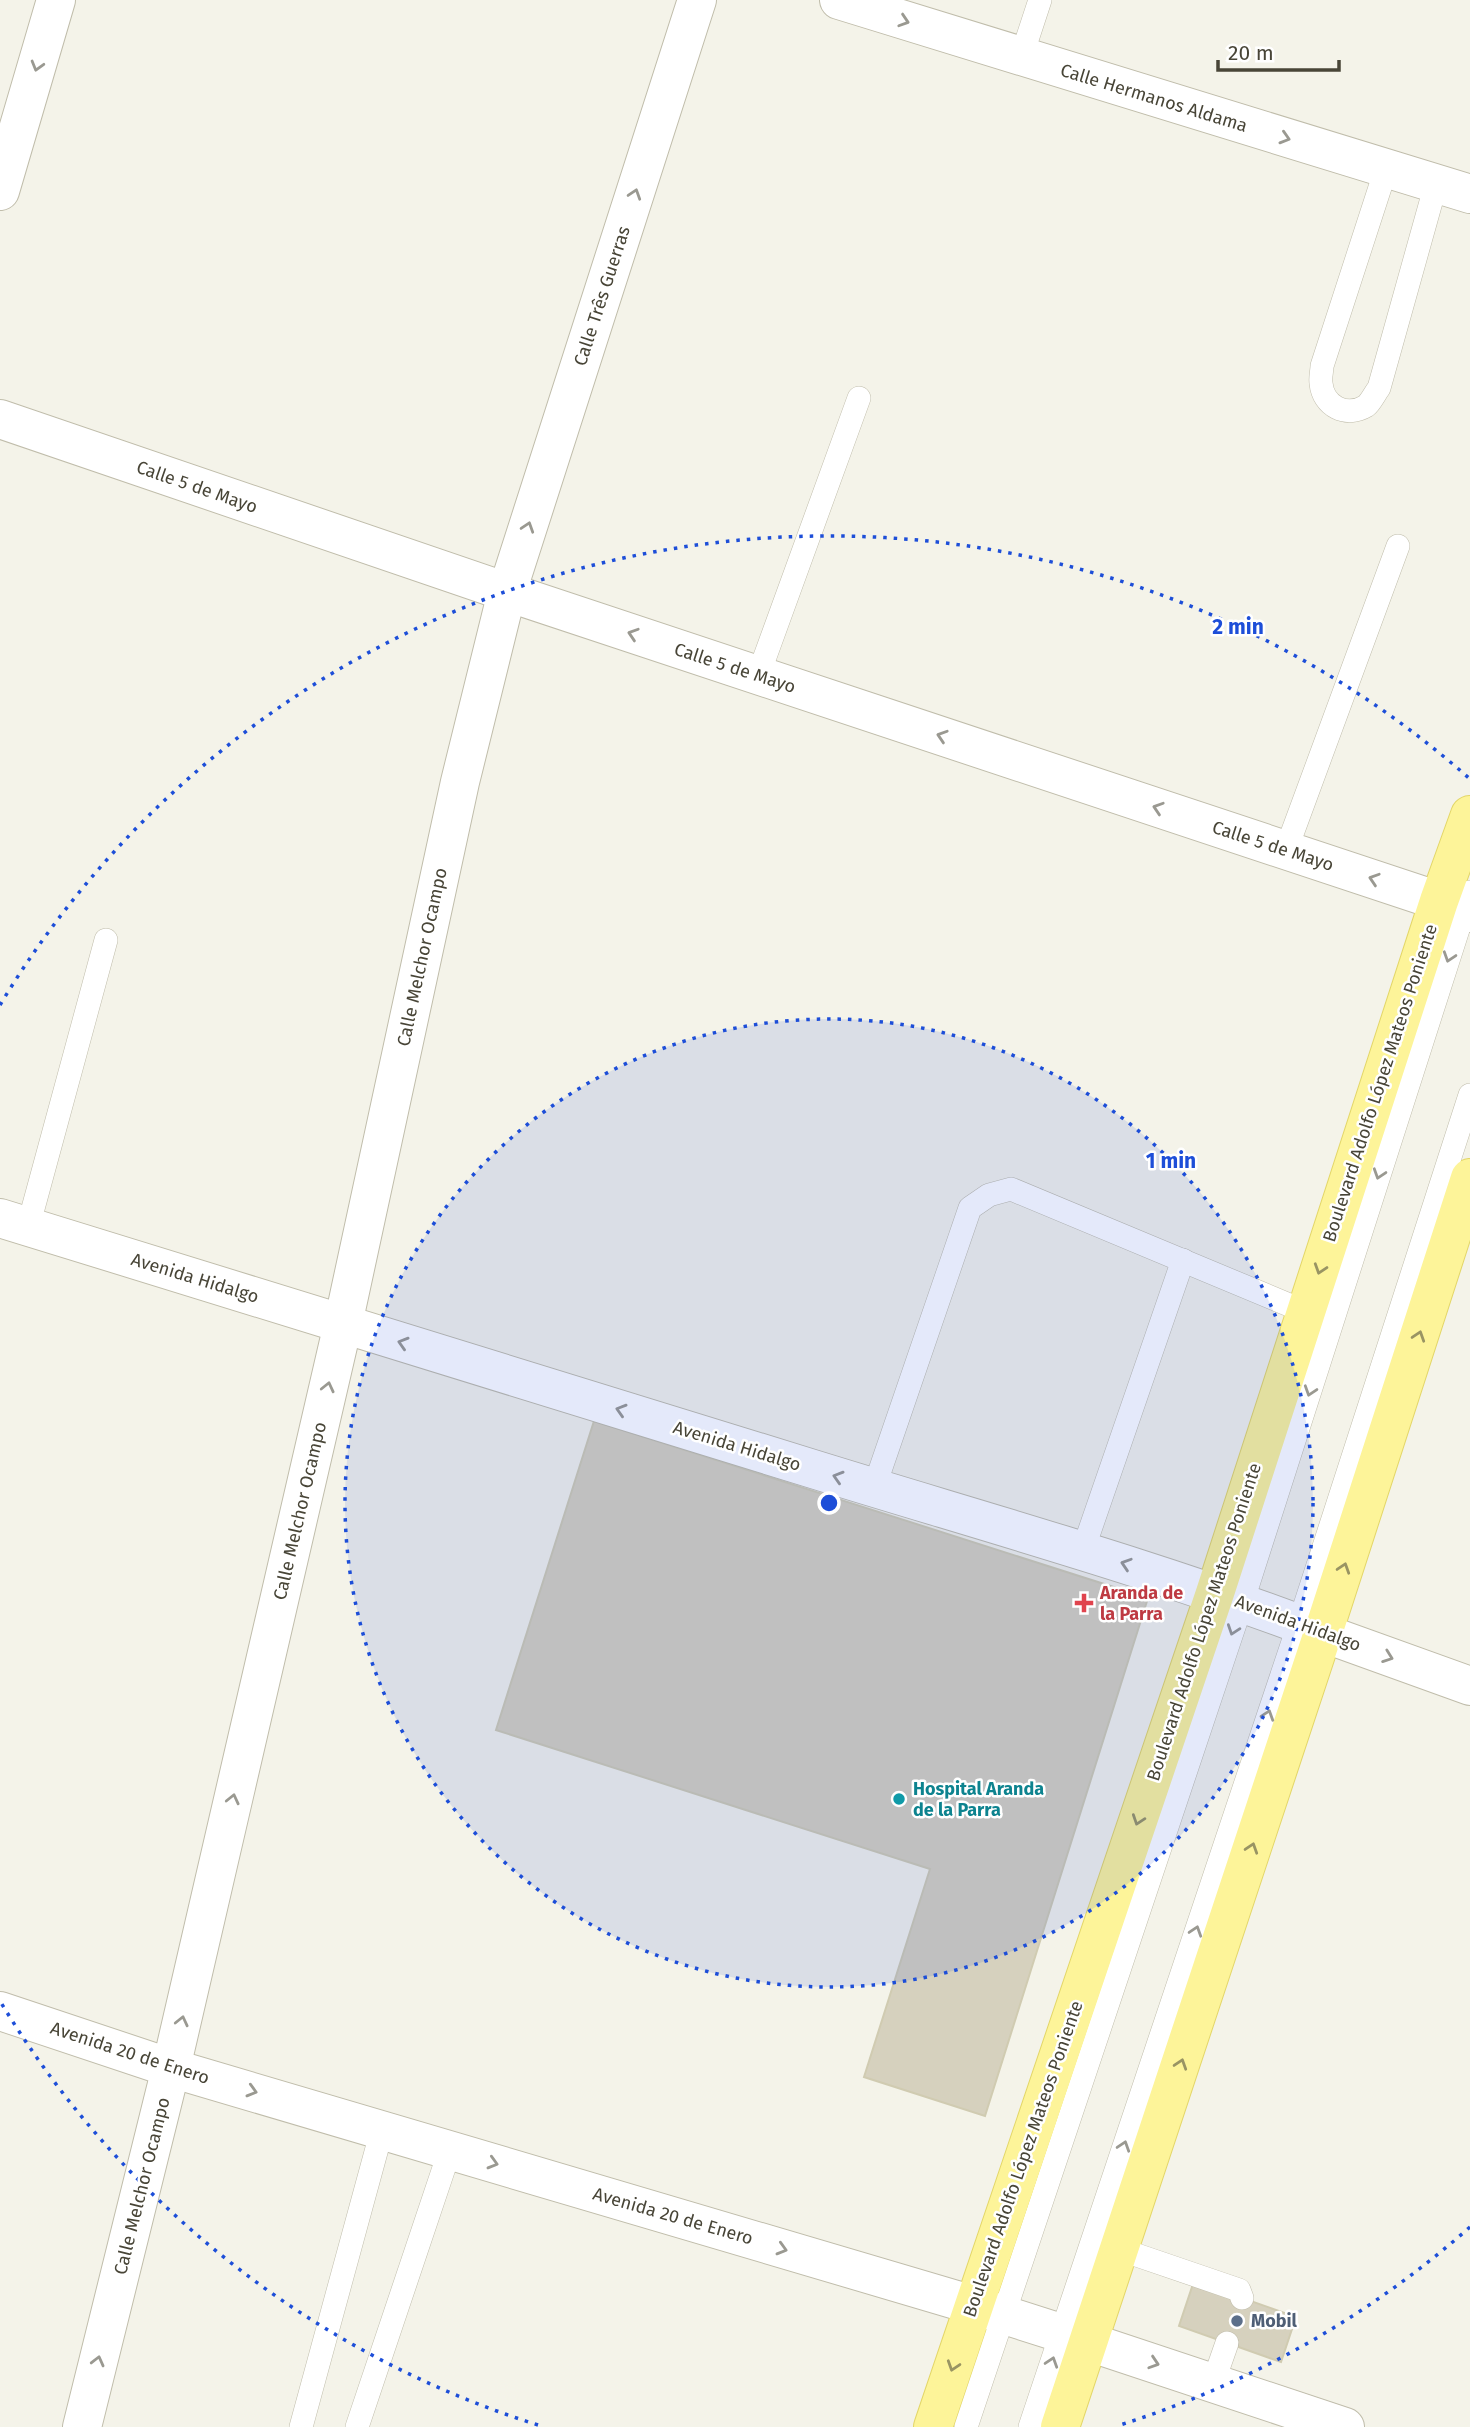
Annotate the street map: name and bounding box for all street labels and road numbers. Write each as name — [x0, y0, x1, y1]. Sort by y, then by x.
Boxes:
street label: Calle Hermanos Aldama — [1058, 59, 1250, 137]
street label: Calle Três Guerras — [569, 223, 635, 369]
street label: Calle 5 de Mayo — [134, 456, 260, 518]
street label: Calle 5 de Mayo — [671, 638, 799, 698]
street label: Calle 5 de Mayo — [1209, 816, 1337, 876]
street label: Calle Melchor Ocampo — [392, 866, 452, 1048]
street label: Boulevard Adolfo López Mateos Poniente — [1318, 921, 1442, 1245]
street label: Avenida Hidalgo — [128, 1248, 262, 1308]
street label: Avenida Hidalgo — [670, 1416, 804, 1476]
street label: Calle Melchor Ocampo — [269, 1420, 331, 1602]
street label: Boulevard Adolfo López Mateos Poniente — [1142, 1460, 1266, 1784]
street label: Avenida Hidalgo — [1232, 1590, 1364, 1656]
street label: Boulevard Adolfo López Mateos Poniente — [958, 1998, 1088, 2320]
street label: Avenida 20 de Enero — [48, 2017, 212, 2089]
street label: Calle Melchor Ocampo — [109, 2095, 175, 2277]
street label: Avenida 20 de Enero — [590, 2183, 756, 2249]

